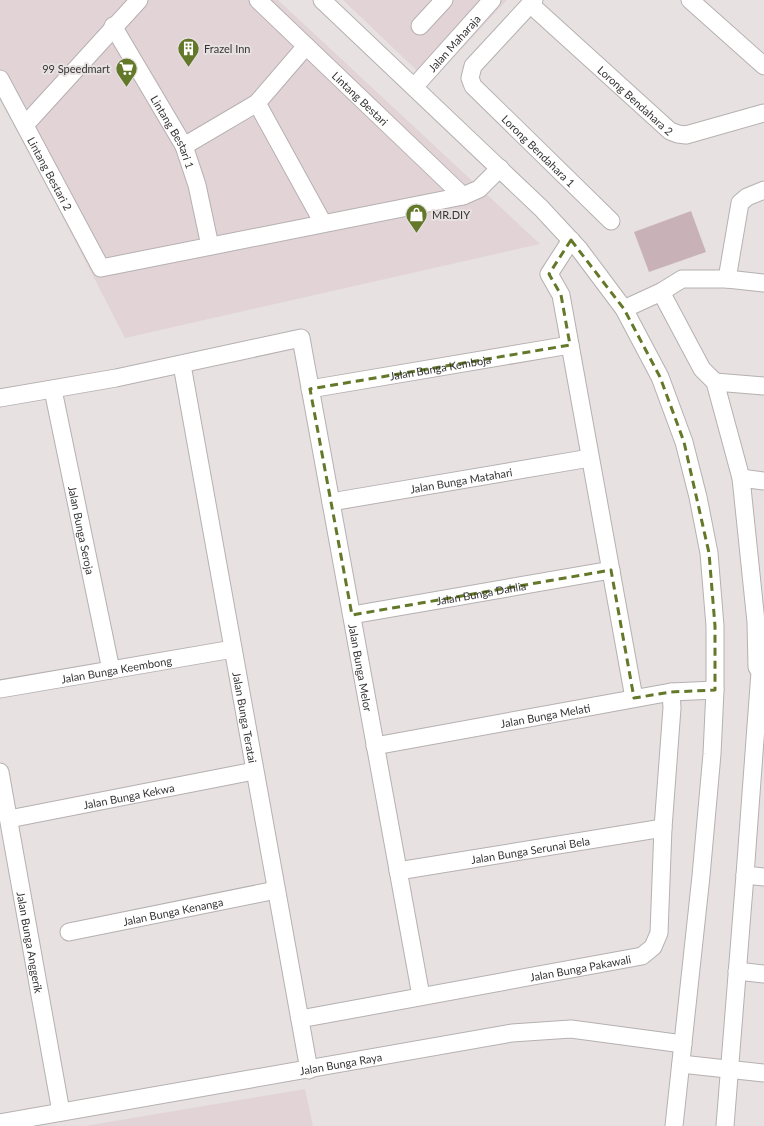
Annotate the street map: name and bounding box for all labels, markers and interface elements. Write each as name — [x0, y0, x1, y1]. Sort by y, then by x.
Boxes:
street label: Jalan Maharaja — [425, 12, 482, 74]
building icon: Frazel Inn — [176, 35, 202, 68]
place label: Frazel Inn — [204, 42, 251, 55]
supermarket icon: 99 Speedmart — [113, 55, 139, 88]
place label: 99 Speedmart — [42, 62, 110, 75]
street label: Lorong Bendahara 2 — [596, 63, 676, 138]
street label: Lintang Bestari — [330, 68, 391, 128]
street label: Lintang Bestari 1 — [149, 93, 198, 170]
street label: Lorong Bendahara 1 — [500, 112, 578, 189]
street label: Lintang Bestari 2 — [26, 134, 75, 212]
shop icon: MR.DIY — [404, 201, 430, 234]
place label: MR.DIY — [432, 208, 470, 221]
street label: Jalan Bunga Kemboja — [389, 352, 492, 382]
street label: Jalan Bunga Matahari — [409, 465, 514, 495]
street label: Jalan Bunga Seroja — [66, 485, 98, 575]
street label: Jalan Bunga Dahlia — [435, 578, 527, 607]
street label: Jalan Bunga Melor — [347, 623, 375, 713]
street label: Jalan Bunga Keembong — [60, 653, 173, 685]
street label: Jalan Bunga Teratai — [231, 671, 260, 764]
street label: Jalan Bunga Melati — [499, 700, 591, 730]
street label: Jalan Bunga Kekwa — [82, 780, 175, 811]
street label: Jalan Bunga Serunai Bela — [470, 833, 591, 866]
street label: Jalan Bunga Anggerik — [15, 891, 46, 994]
street label: Jalan Bunga Kenanga — [122, 894, 224, 927]
street label: Jalan Bunga Pakawali — [529, 952, 632, 983]
street label: Jalan Bunga Raya — [299, 1049, 383, 1077]

